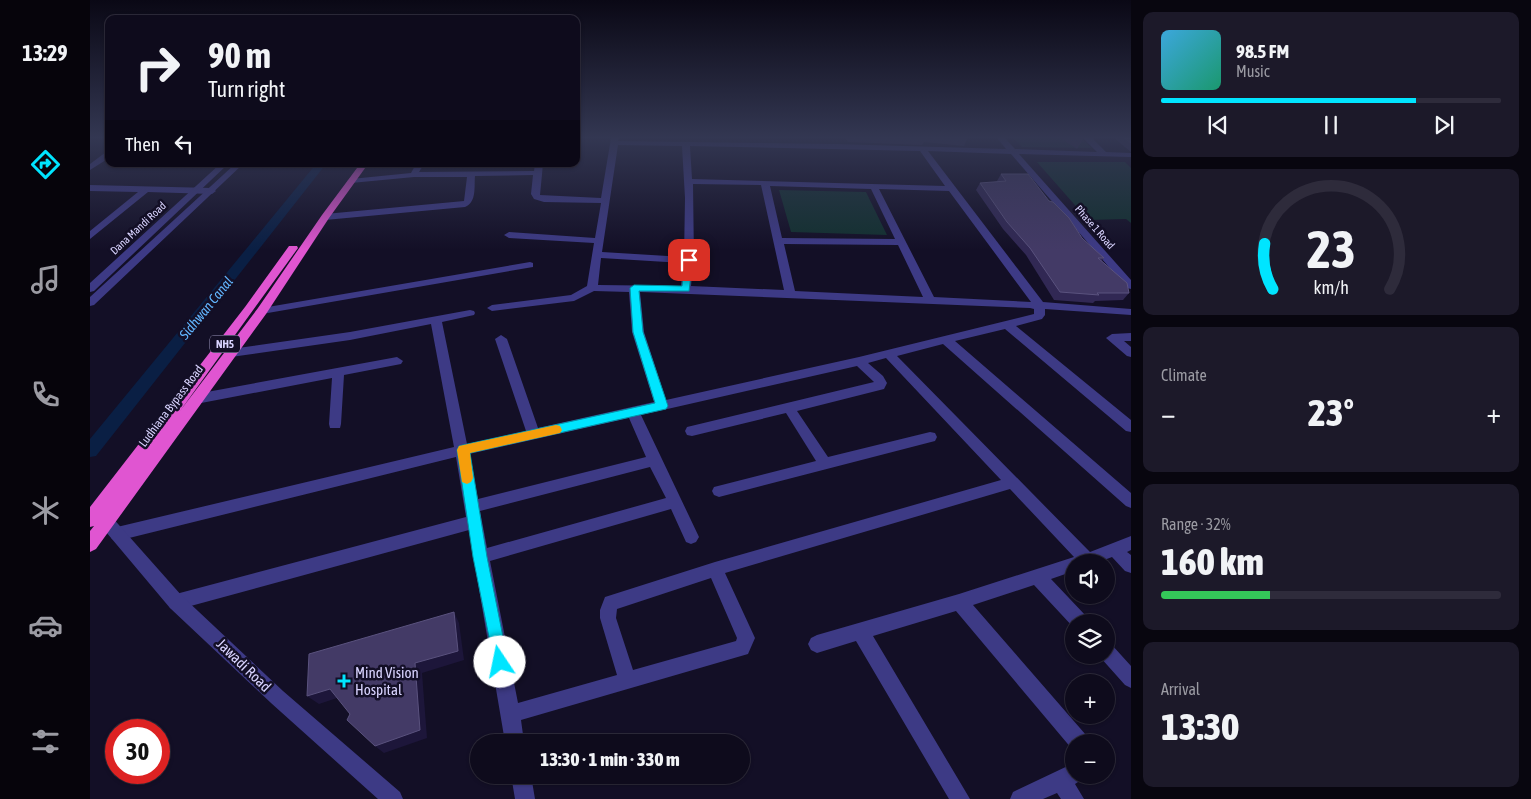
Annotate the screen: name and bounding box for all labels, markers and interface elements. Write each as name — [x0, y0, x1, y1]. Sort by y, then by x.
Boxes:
icon: right — [125, 35, 190, 100]
text: 90 m — [208, 35, 271, 75]
text: 13:29 — [22, 40, 68, 66]
text: 98.5 FM — [1236, 40, 1289, 62]
text: Music — [1236, 62, 1270, 80]
text: Turn right — [208, 76, 285, 102]
icon: previous — [1204, 111, 1232, 139]
icon: pause — [1317, 111, 1345, 139]
icon: next — [1430, 111, 1458, 139]
icon: left — [170, 130, 198, 158]
text: Then — [125, 133, 160, 155]
icon: directions — [28, 147, 63, 182]
street label: Dana Mandi Road — [108, 199, 168, 257]
street label: Phase 1 Road — [1073, 203, 1117, 251]
text: 23 — [1307, 219, 1355, 279]
pin — [668, 239, 710, 281]
icon: arrive — [675, 246, 703, 274]
icon: music — [28, 262, 63, 297]
water label: Sidhwan Canal — [175, 273, 236, 343]
text: km/h — [1313, 277, 1349, 298]
road number: NH5 — [210, 336, 240, 352]
street label: Ludhiana Bypass Road — [136, 363, 206, 449]
text: Climate — [1161, 366, 1207, 384]
icon: phone — [28, 377, 63, 412]
text: 23° — [1308, 391, 1354, 434]
text: − — [1161, 397, 1176, 429]
text: + — [1486, 397, 1501, 429]
icon: climate — [28, 493, 63, 528]
text: Range · 32% — [1161, 515, 1231, 533]
text: 160 km — [1161, 540, 1264, 583]
map controls — [1065, 554, 1115, 784]
button: sound — [1065, 554, 1115, 604]
icon: car — [28, 608, 63, 643]
button: layers — [1065, 614, 1115, 664]
street label: Jawadi Road — [213, 635, 275, 695]
position arrow — [473, 635, 525, 687]
place label: Mind Vision Hospital — [355, 664, 419, 698]
marker: Mind Vision Hospital — [337, 674, 351, 688]
button: + — [1065, 674, 1115, 724]
text: Arrival — [1161, 680, 1200, 698]
text: 13:30 — [1161, 705, 1239, 748]
speed limit sign: 30 — [105, 719, 170, 784]
icon: filters — [28, 724, 63, 759]
button: − — [1065, 734, 1115, 784]
text: 13:30 · 1 min · 330 m — [540, 748, 680, 770]

